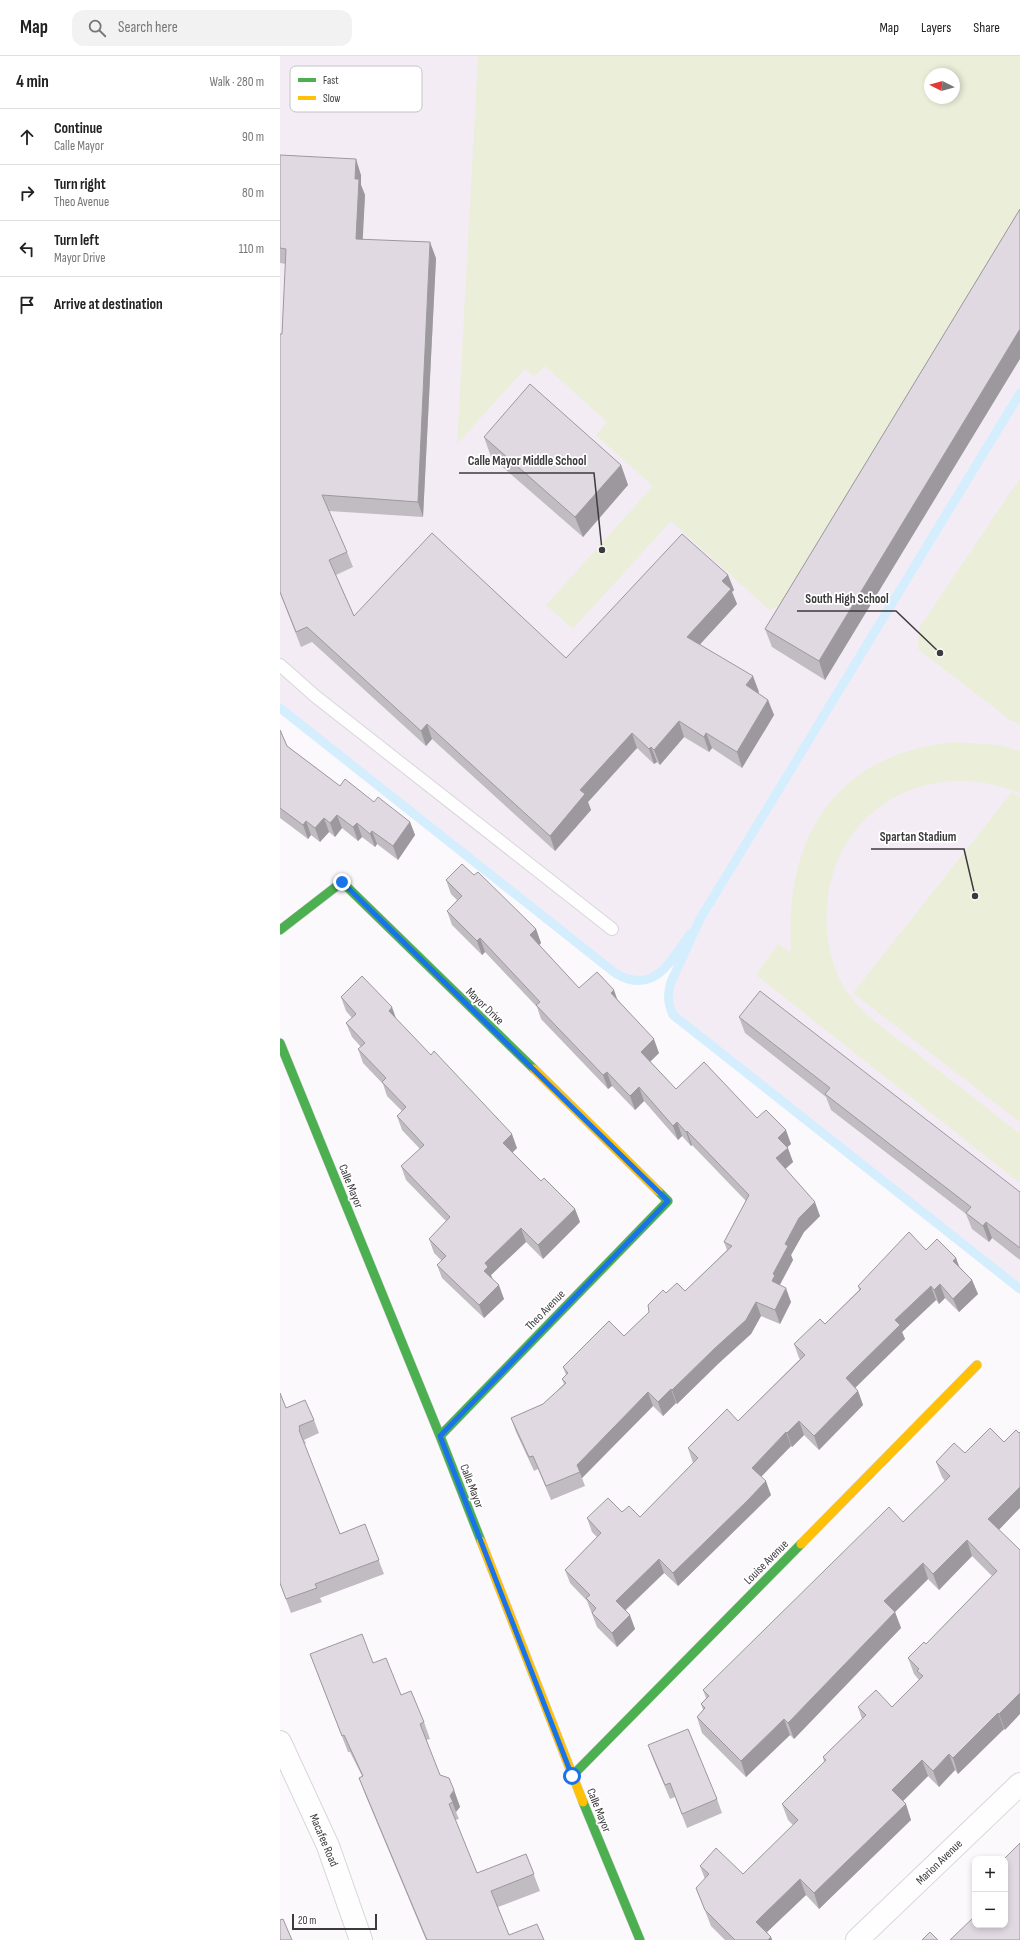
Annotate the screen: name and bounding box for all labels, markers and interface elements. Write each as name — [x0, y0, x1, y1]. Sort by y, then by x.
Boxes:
search box — [72, 10, 352, 46]
text: Map — [20, 16, 48, 39]
icon: search — [86, 17, 108, 39]
text: Search here — [118, 18, 178, 37]
text: Map — [879, 19, 899, 36]
text: Layers — [921, 19, 951, 36]
text: Share — [973, 19, 1000, 36]
legend — [290, 66, 422, 112]
north arrow — [924, 68, 960, 104]
text: 4 min — [16, 72, 49, 92]
text: Walk · 280 m — [210, 74, 264, 90]
text: Fast — [323, 74, 339, 87]
text: Slow — [323, 92, 340, 105]
text: Continue — [54, 119, 103, 138]
icon: ahead — [16, 126, 38, 148]
text: 90 m — [242, 129, 264, 145]
text: Calle Mayor — [54, 138, 104, 154]
text: Turn right — [54, 175, 106, 194]
icon: right — [16, 182, 38, 204]
text: 80 m — [242, 185, 264, 201]
text: Theo Avenue — [54, 194, 109, 210]
text: Turn left — [54, 231, 99, 250]
icon: left — [16, 238, 38, 260]
text: 110 m — [239, 241, 264, 257]
text: Mayor Drive — [54, 250, 105, 266]
icon: arrive — [16, 294, 38, 316]
text: Arrive at destination — [54, 295, 163, 314]
callout: Calle Mayor Middle School — [459, 448, 594, 473]
text: Calle Mayor Middle School — [468, 453, 587, 469]
callout: South High School — [797, 586, 896, 611]
text: South High School — [805, 591, 889, 607]
callout: Spartan Stadium — [871, 824, 964, 849]
text: Spartan Stadium — [880, 829, 957, 845]
route end — [333, 873, 351, 891]
street label: Mayor Drive — [462, 984, 507, 1028]
street label: Calle Mayor — [335, 1162, 366, 1211]
street label: Theo Avenue — [522, 1287, 569, 1334]
street label: Calle Mayor — [456, 1462, 487, 1511]
street label: Louise Avenue — [741, 1537, 792, 1588]
route start — [563, 1767, 581, 1785]
street label: Calle Mayor — [583, 1786, 614, 1835]
street label: Macafee Road — [306, 1812, 341, 1869]
street label: Marion Avenue — [913, 1836, 966, 1888]
map controls — [972, 1856, 1008, 1928]
button: + — [972, 1856, 1008, 1892]
button: − — [972, 1892, 1008, 1928]
scale bar — [292, 1912, 377, 1931]
text: 20 m — [298, 1914, 316, 1927]

